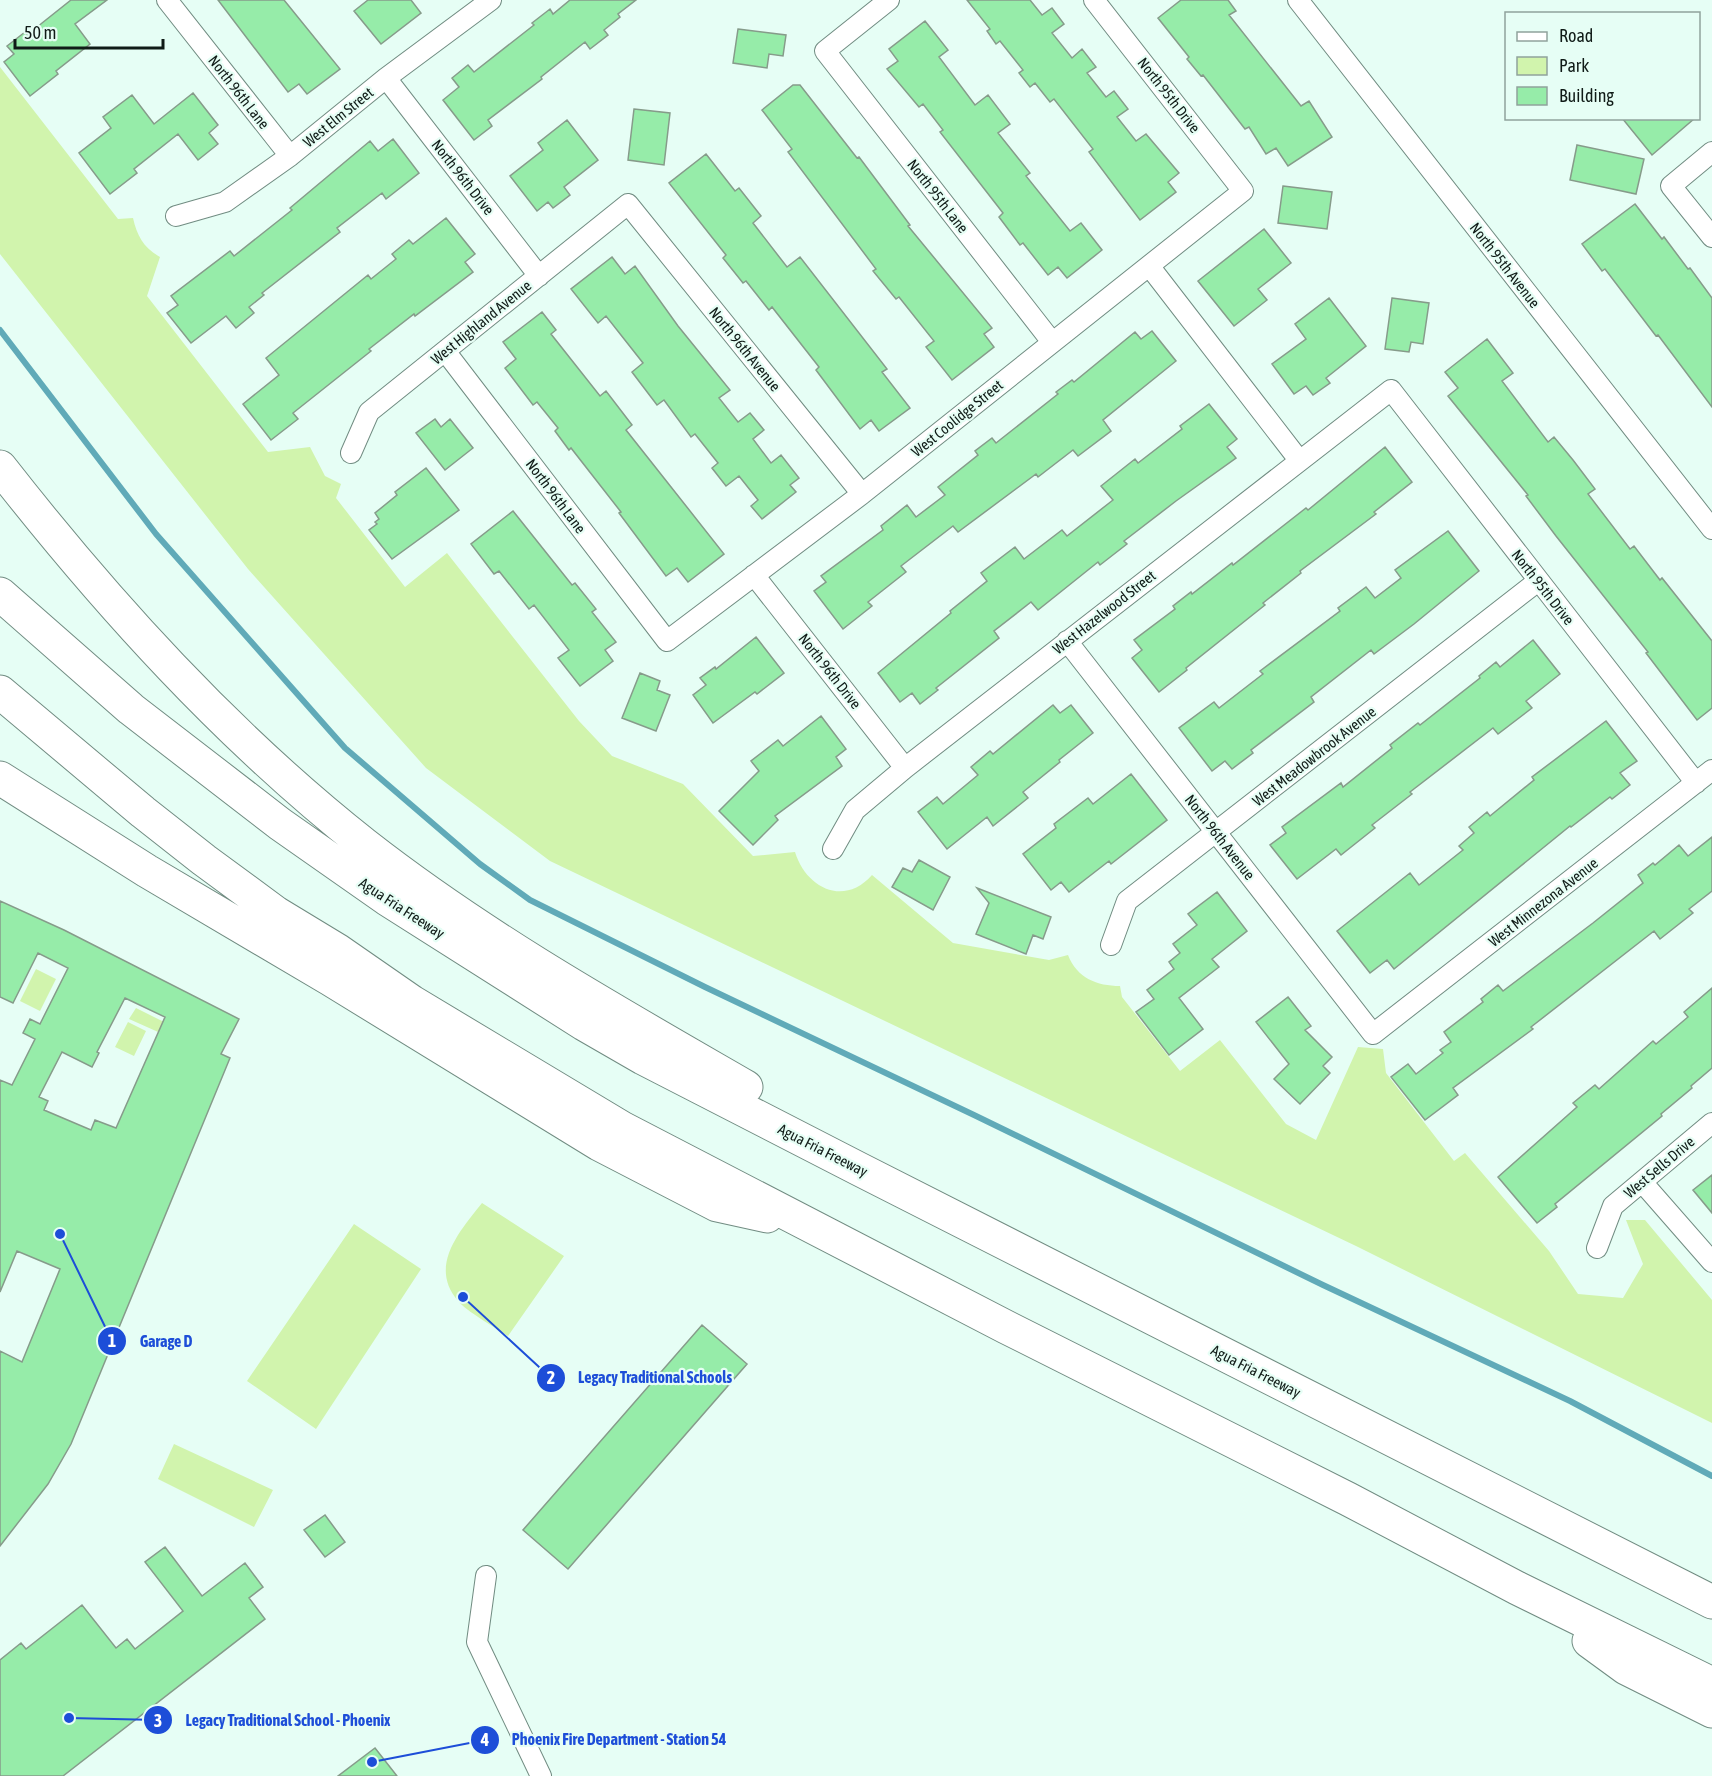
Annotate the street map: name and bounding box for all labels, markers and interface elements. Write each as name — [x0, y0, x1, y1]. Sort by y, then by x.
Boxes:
scale bar — [15, 12, 164, 50]
legend — [1505, 12, 1700, 120]
text: 50 m — [24, 22, 56, 43]
text: Road — [1559, 25, 1593, 46]
street label: North 96th Lane — [205, 52, 273, 132]
street label: North 95th Drive — [1134, 54, 1204, 136]
text: Park — [1559, 55, 1589, 76]
street label: West Elm Street — [300, 84, 376, 150]
text: Building — [1559, 85, 1614, 106]
street label: North 96th Drive — [428, 136, 498, 218]
street label: North 95th Lane — [904, 156, 972, 236]
street label: North 95th Avenue — [1467, 219, 1544, 311]
street label: West Highland Avenue — [428, 276, 535, 368]
street label: North 96th Avenue — [706, 304, 784, 395]
street label: West Coolidge Street — [908, 376, 1006, 460]
street label: North 96th Lane — [523, 456, 590, 537]
street label: North 95th Drive — [1508, 546, 1578, 628]
street label: West Hazelwood Street — [1049, 567, 1159, 657]
street label: North 96th Drive — [795, 630, 865, 712]
street label: West Meadowbrook Avenue — [1249, 703, 1379, 809]
street label: North 96th Avenue — [1182, 791, 1259, 883]
street label: West Minnezona Avenue — [1485, 854, 1601, 950]
street label: Agua Fria Freeway — [356, 874, 448, 942]
street label: Agua Fria Freeway — [775, 1120, 871, 1180]
street label: West Sells Drive — [1620, 1133, 1698, 1201]
callout: Garage D — [97, 1324, 204, 1358]
text: 1 — [108, 1330, 116, 1351]
text: Garage D — [140, 1332, 192, 1350]
street label: Agua Fria Freeway — [1208, 1341, 1304, 1401]
callout: Legacy Traditional Schools — [536, 1361, 744, 1395]
text: 2 — [547, 1367, 555, 1388]
text: Legacy Traditional Schools — [578, 1368, 732, 1386]
callout: Legacy Traditional School - Phoenix — [143, 1703, 402, 1737]
text: 3 — [154, 1710, 162, 1731]
text: Legacy Traditional School - Phoenix — [185, 1711, 391, 1729]
callout: Phoenix Fire Department - Station 54 — [470, 1723, 738, 1757]
text: 4 — [480, 1729, 489, 1750]
text: Phoenix Fire Department - Station 54 — [512, 1730, 727, 1748]

